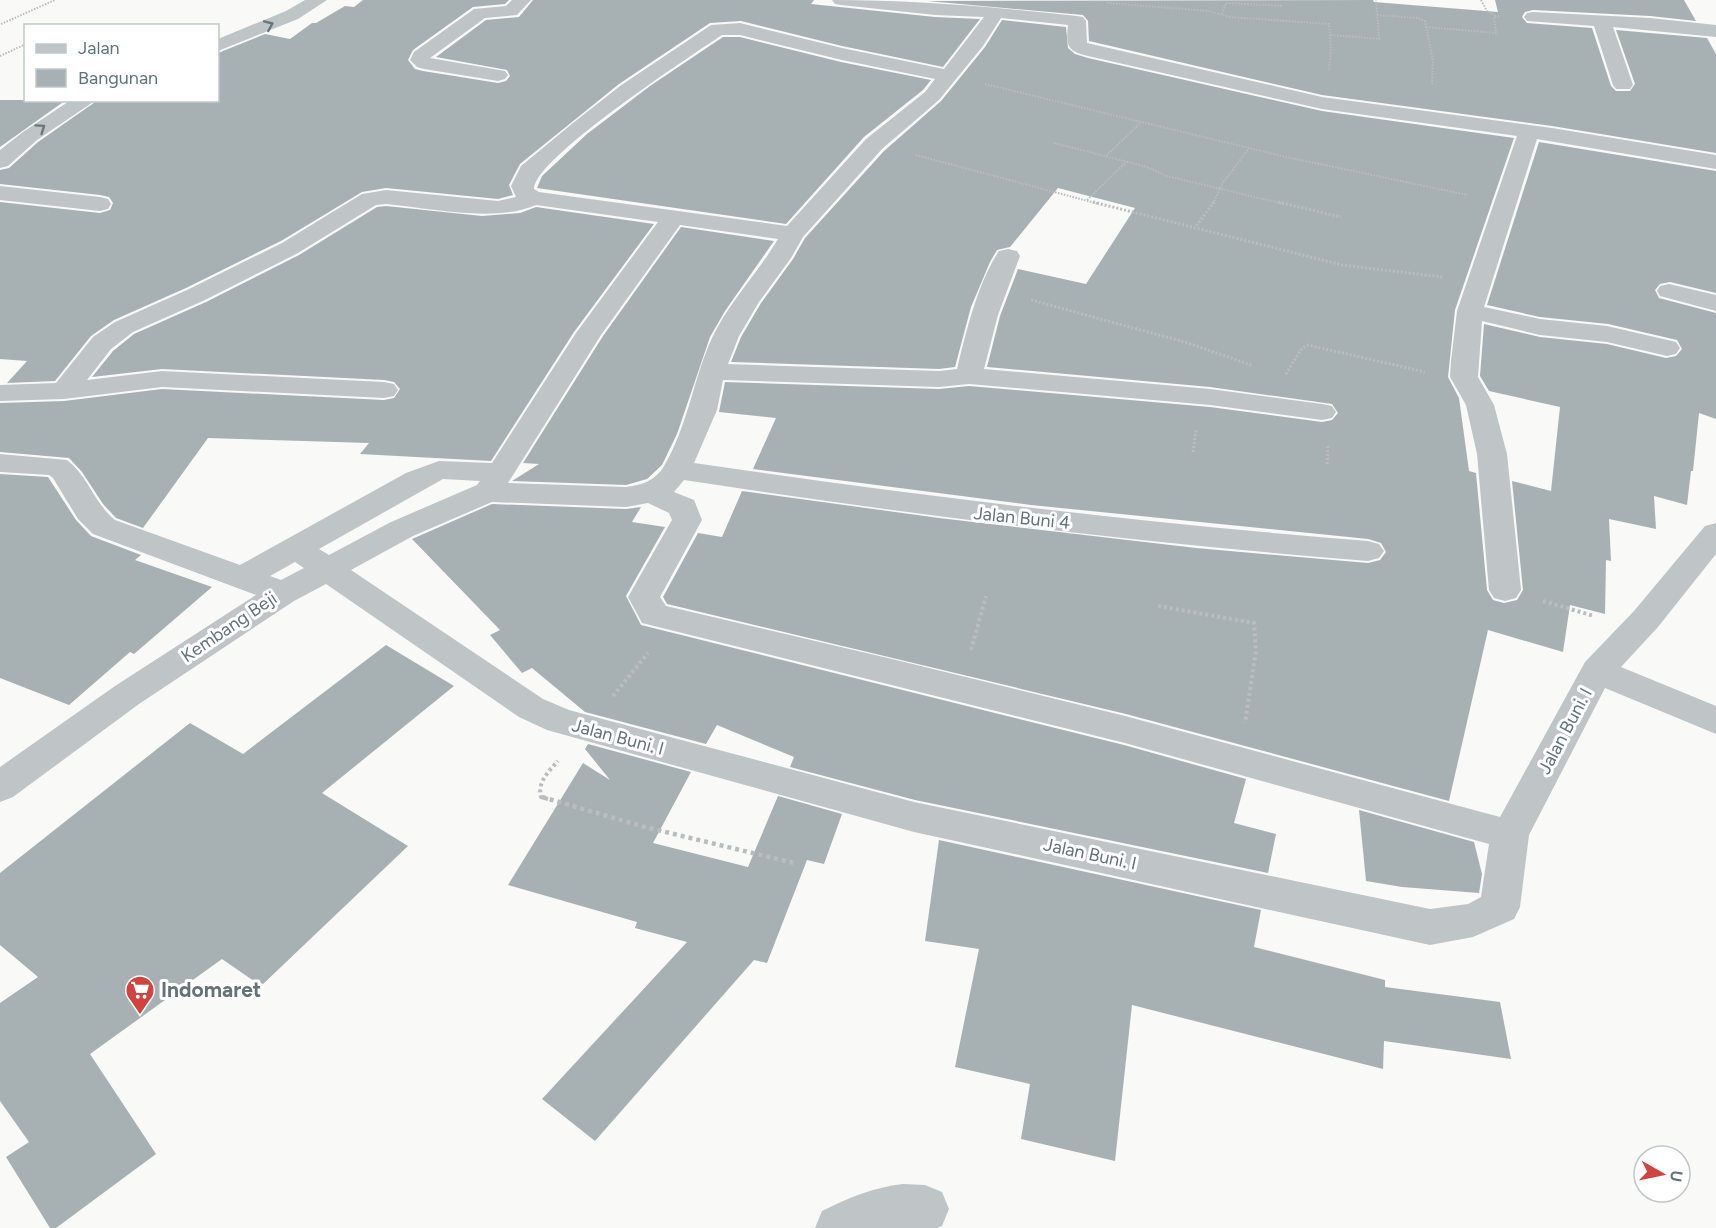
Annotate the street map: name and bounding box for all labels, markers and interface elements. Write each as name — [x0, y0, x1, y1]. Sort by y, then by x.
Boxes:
one-way arrow — [263, 20, 274, 32]
legend — [24, 24, 219, 102]
text: Jalan — [78, 37, 120, 59]
text: Bangunan — [78, 67, 158, 89]
one-way arrow — [35, 124, 46, 135]
street label: Jalan Buni 4 — [973, 502, 1071, 534]
street label: Kembang Beji — [177, 587, 281, 667]
street label: Jalan Buni. I — [1533, 684, 1597, 778]
street label: Jalan Buni. I — [570, 714, 666, 760]
street label: Jalan Buni. I — [1042, 833, 1138, 875]
supermarket icon: Indomaret — [124, 974, 156, 1016]
place label: Indomaret — [161, 977, 261, 1002]
north arrow — [1632, 1144, 1692, 1204]
text: U — [1666, 1169, 1687, 1183]

